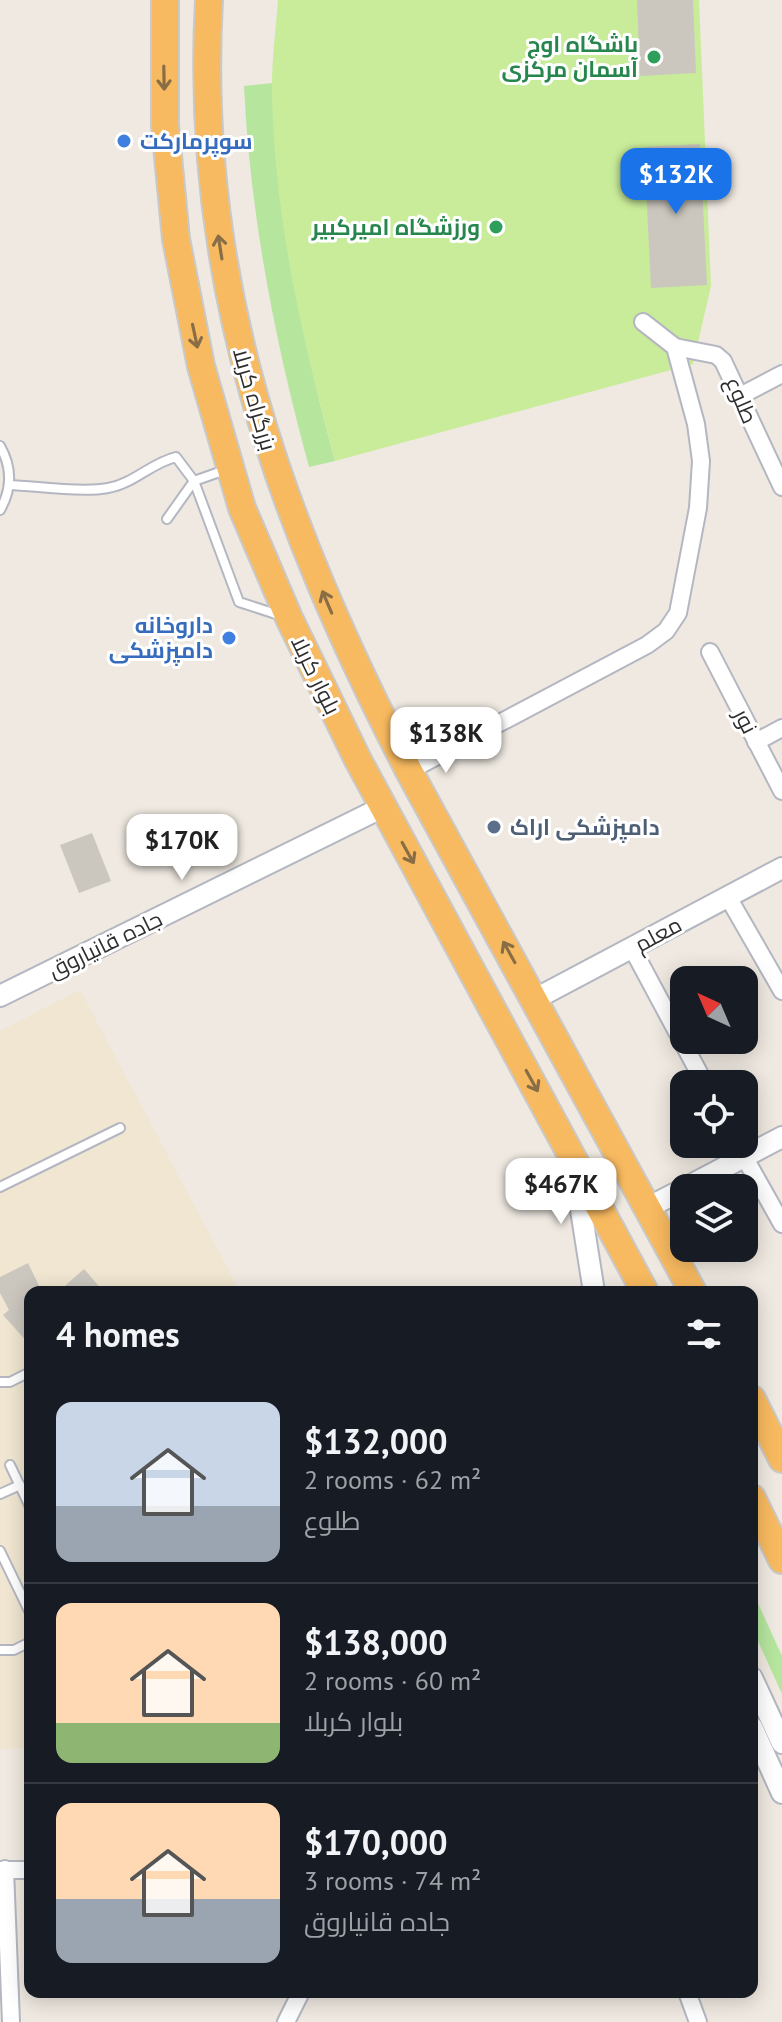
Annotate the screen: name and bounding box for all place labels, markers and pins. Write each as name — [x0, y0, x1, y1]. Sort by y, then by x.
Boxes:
place label: باشگاه اوج آسمان مرکزی — [502, 30, 638, 83]
marker: باشگاه اوج آسمان مرکزی — [645, 48, 663, 66]
place label: سوپرمارکت — [140, 127, 253, 157]
marker: سوپرمارکت — [115, 132, 133, 150]
pin: $132K — [620, 148, 732, 216]
place label: ورزشگاه امیرکبیر — [311, 213, 480, 241]
marker: ورزشگاه امیرکبیر — [487, 218, 505, 236]
place label: داروخانه دامپزشکی — [109, 611, 213, 666]
marker: داروخانه دامپزشکی — [220, 629, 238, 647]
pin: $138K — [390, 707, 502, 775]
place label: دامپزشکی اراک — [510, 813, 660, 843]
pin: $170K — [126, 814, 238, 882]
marker: دامپزشکی اراک — [485, 818, 503, 836]
pin: $467K — [505, 1158, 617, 1226]

